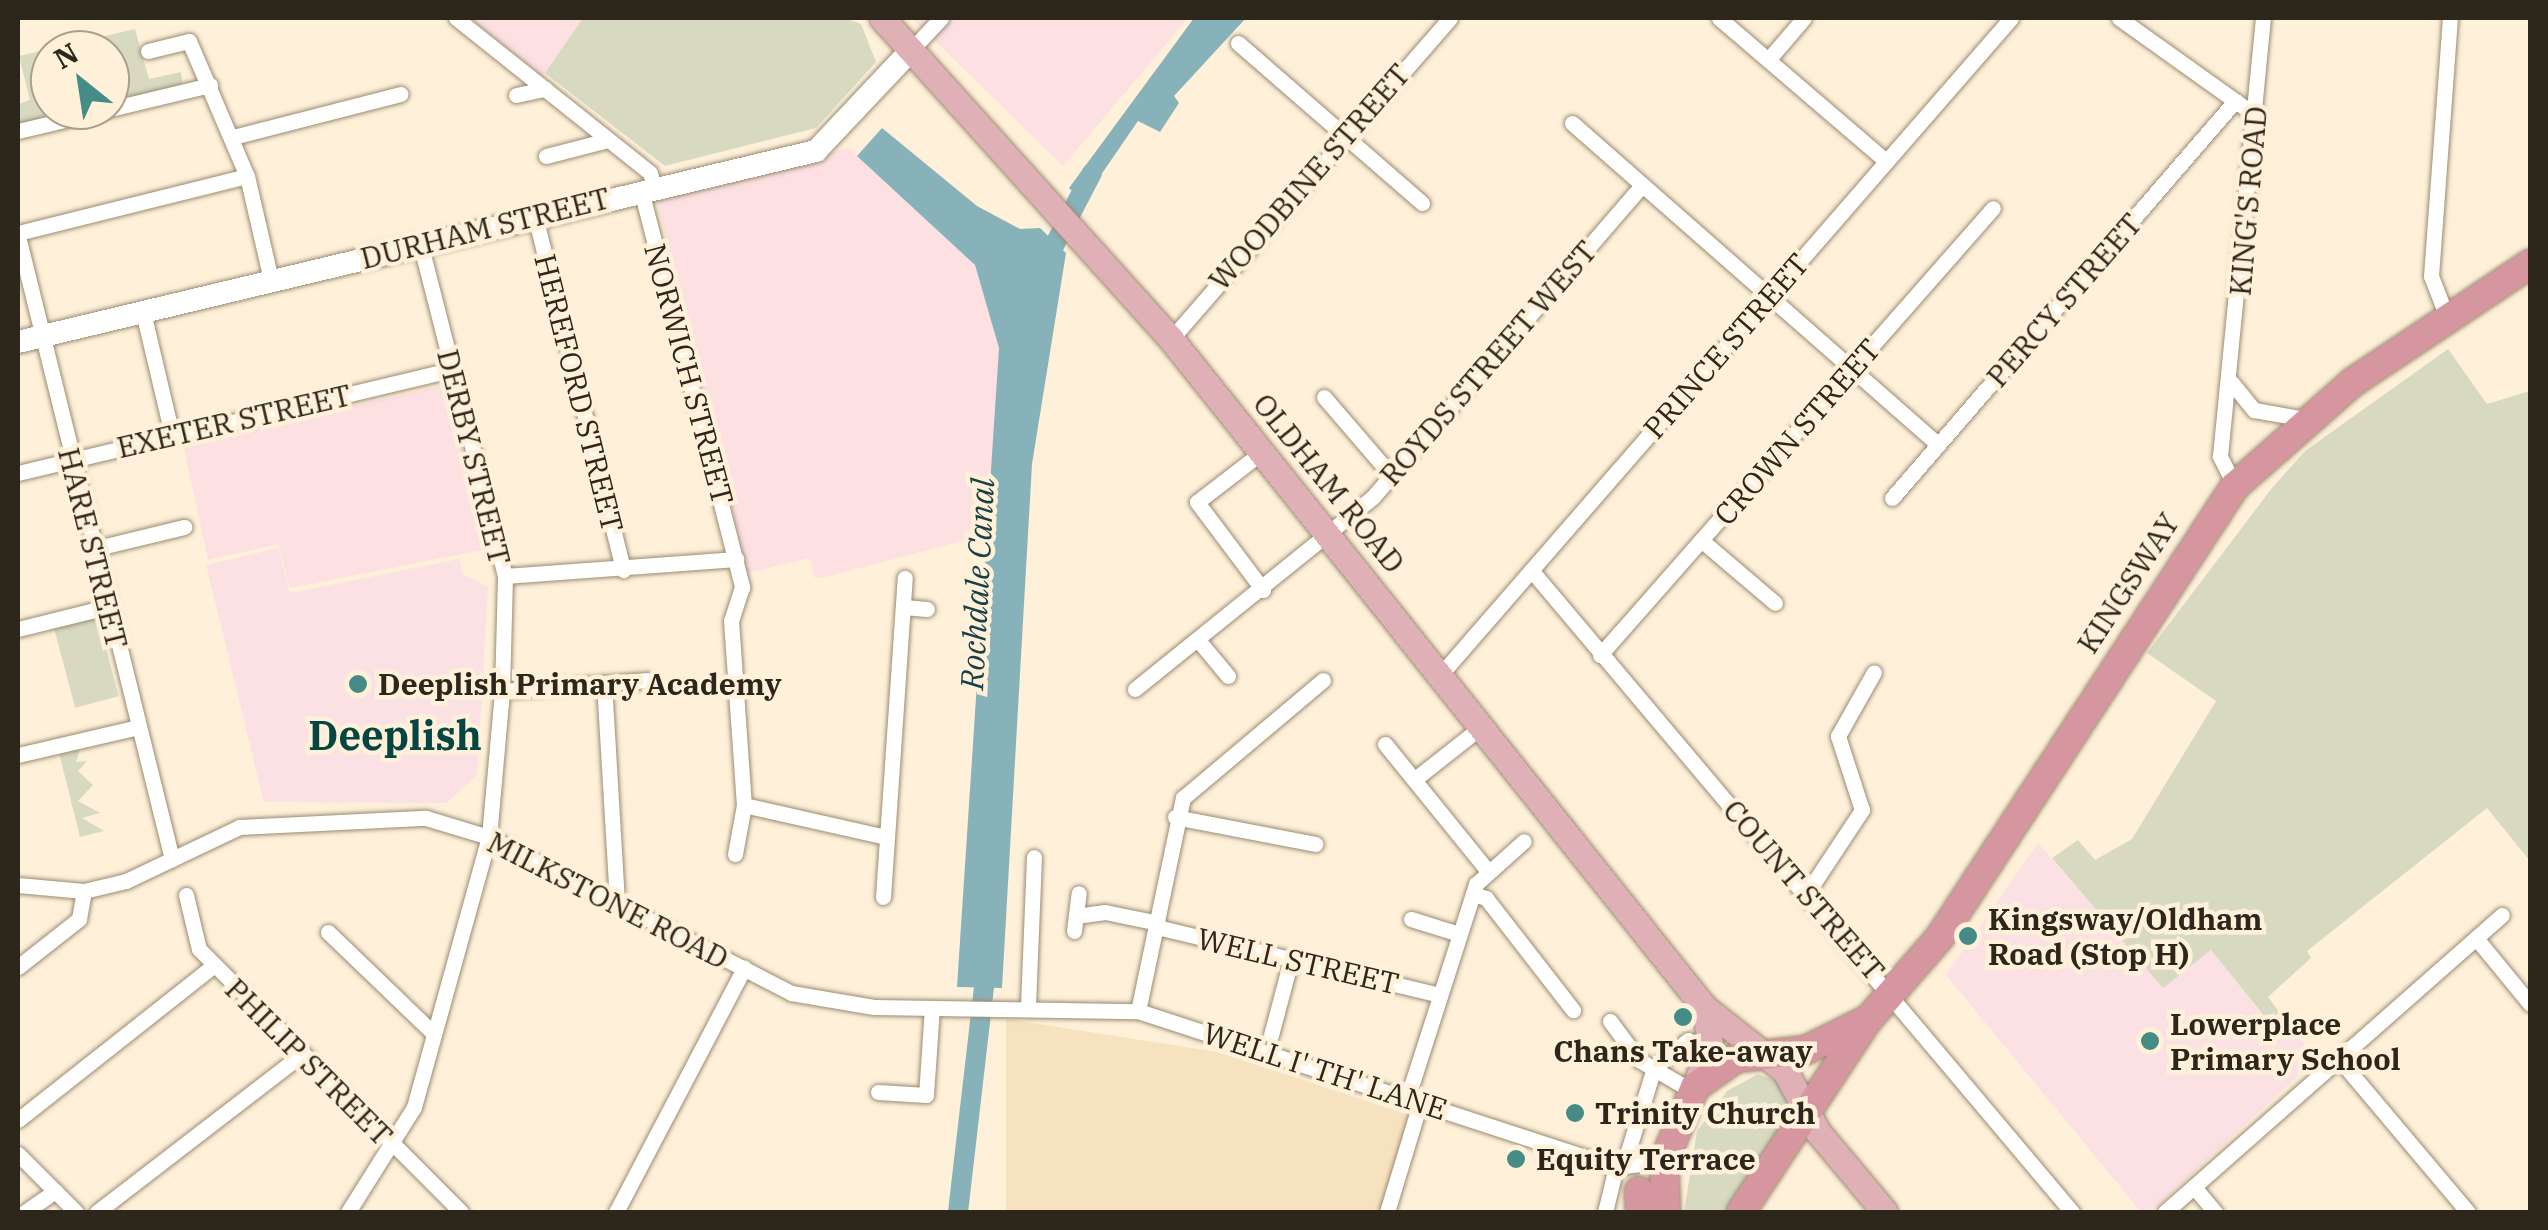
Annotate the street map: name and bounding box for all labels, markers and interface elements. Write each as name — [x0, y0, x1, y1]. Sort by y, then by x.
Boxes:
north arrow — [30, 30, 130, 130]
text: N — [47, 34, 85, 77]
street label: WOODBINE STREET — [1201, 57, 1417, 297]
street label: KING'S ROAD — [2222, 105, 2274, 297]
street label: DURHAM STREET — [357, 180, 613, 276]
street label: PERCY STREET — [1979, 206, 2149, 394]
street label: ROYDS STREET WEST — [1372, 233, 1604, 493]
street label: NORWICH STREET — [637, 240, 741, 508]
street label: PRINCE STREET — [1636, 246, 1816, 446]
street label: HEREFORD STREET — [527, 250, 631, 536]
street label: CROWN STREET — [1706, 332, 1888, 532]
street label: DERBY STREET — [430, 346, 518, 568]
street label: EXETER STREET — [113, 377, 355, 465]
street label: OLDHAM ROAD — [1246, 386, 1412, 580]
street label: HARE STREET — [51, 444, 135, 652]
water label: Rochdale Canal — [952, 477, 1002, 691]
street label: KINGSWAY — [2069, 506, 2187, 660]
place label: Deeplish Primary Academy — [378, 666, 782, 702]
marker: Deeplish Primary Academy — [347, 673, 369, 695]
district label: Deeplish — [308, 711, 482, 759]
street label: COUNT STREET — [1716, 792, 1892, 988]
street label: MILKSTONE ROAD — [482, 824, 734, 976]
place label: Kingsway/Oldham Road (Stop H) — [1988, 901, 2262, 972]
street label: WELL STREET — [1194, 920, 1402, 1002]
marker: Kingsway/Oldham Road (Stop H) — [1957, 925, 1979, 947]
street label: PHILIP STREET — [218, 971, 400, 1153]
marker: Chans Take-away — [1672, 1006, 1694, 1028]
place label: Lowerplace Primary School — [2170, 1006, 2400, 1076]
street label: WELL I' TH' LANE — [1199, 1015, 1451, 1127]
marker: Lowerplace Primary School — [2139, 1030, 2161, 1052]
place label: Chans Take-away — [1553, 1033, 1813, 1069]
place label: Trinity Church — [1595, 1095, 1815, 1131]
marker: Trinity Church — [1564, 1102, 1586, 1124]
place label: Equity Terrace — [1536, 1141, 1756, 1177]
marker: Equity Terrace — [1505, 1148, 1527, 1170]

